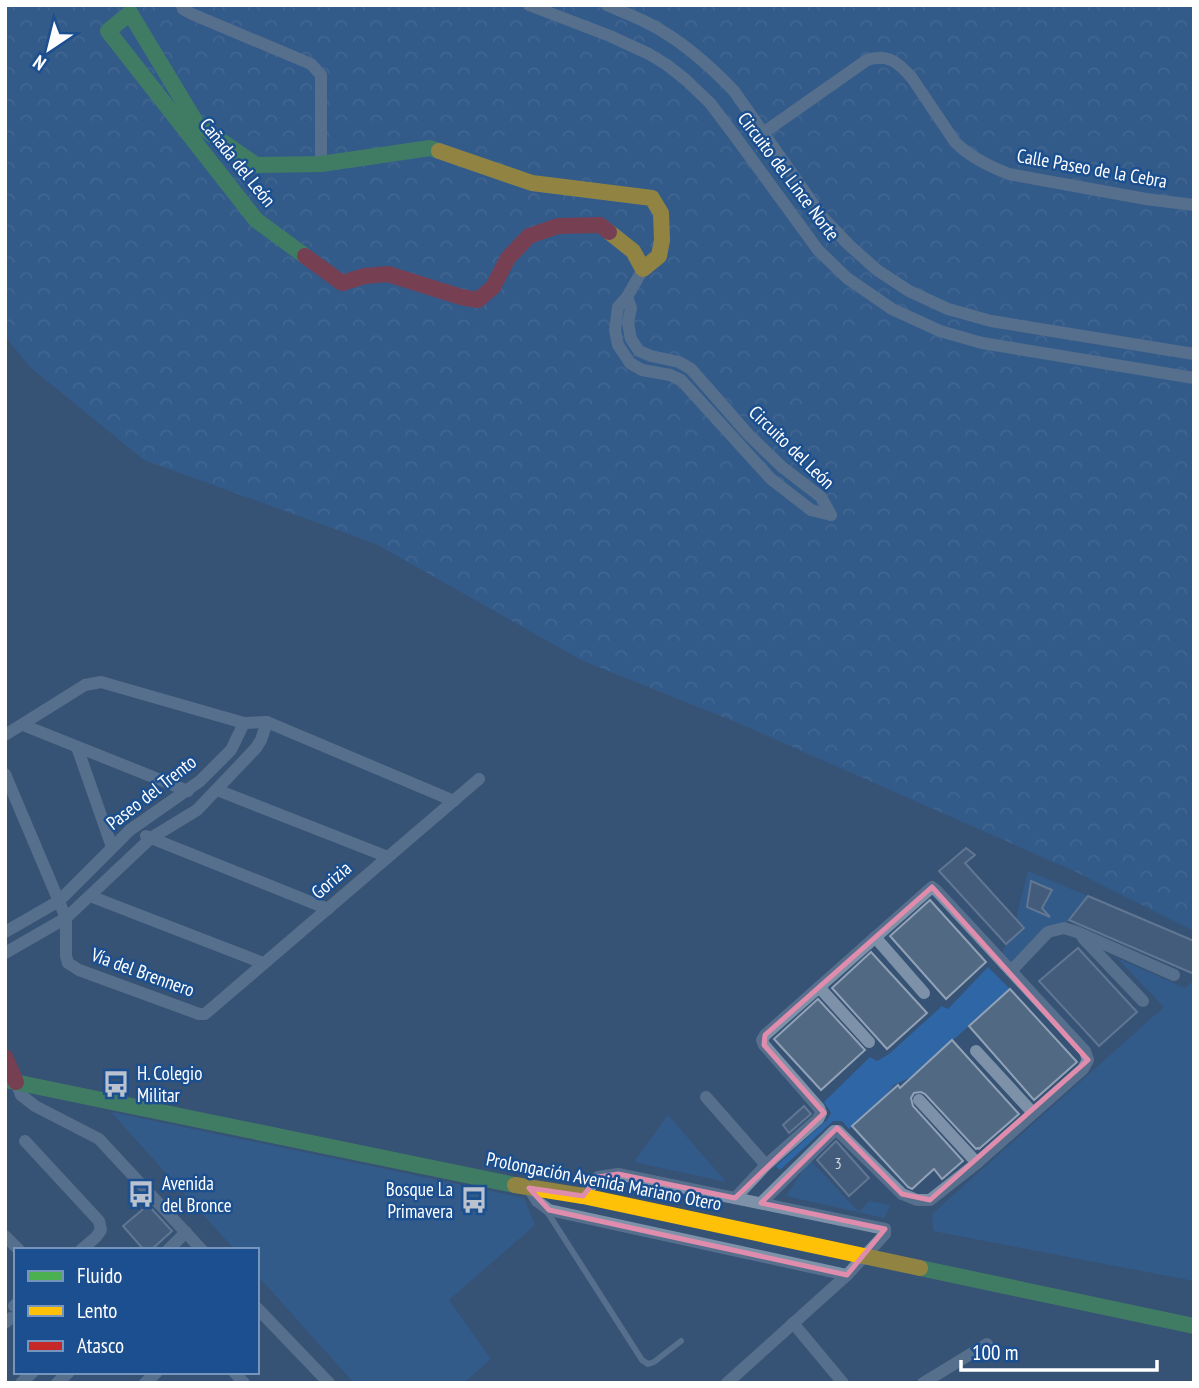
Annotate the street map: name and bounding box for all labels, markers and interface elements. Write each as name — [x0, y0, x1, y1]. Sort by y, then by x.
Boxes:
north arrow — [14, 14, 84, 84]
text: N — [28, 50, 50, 76]
street label: Circuito del Lince Norte — [733, 107, 845, 245]
street label: Cañada del León — [195, 113, 281, 211]
street label: Calle Paseo de la Cebra — [1015, 143, 1169, 193]
street label: Circuito del León — [744, 400, 840, 494]
street label: Paseo del Trento — [101, 749, 201, 835]
street label: Gorizia — [306, 856, 356, 904]
street label: Vía del Brennero — [87, 942, 198, 1002]
place label: H. Colegio Militar — [137, 1061, 202, 1107]
bus stop icon: H. Colegio Militar — [101, 1069, 131, 1099]
street label: Prolongación Avenida Mariano Otero — [484, 1146, 724, 1216]
house number: 3 — [834, 1153, 842, 1173]
place label: Avenida del Bronce — [162, 1171, 232, 1217]
place label: Bosque La Primavera — [386, 1177, 453, 1223]
bus stop icon: Avenida del Bronce — [126, 1179, 156, 1209]
bus stop icon: Bosque La Primavera — [459, 1185, 489, 1215]
legend — [14, 1248, 259, 1374]
text: Fluido — [77, 1262, 122, 1289]
text: Lento — [77, 1297, 117, 1324]
scale bar — [961, 1328, 1157, 1372]
text: Atasco — [77, 1332, 124, 1359]
text: 100 m — [972, 1339, 1018, 1366]

